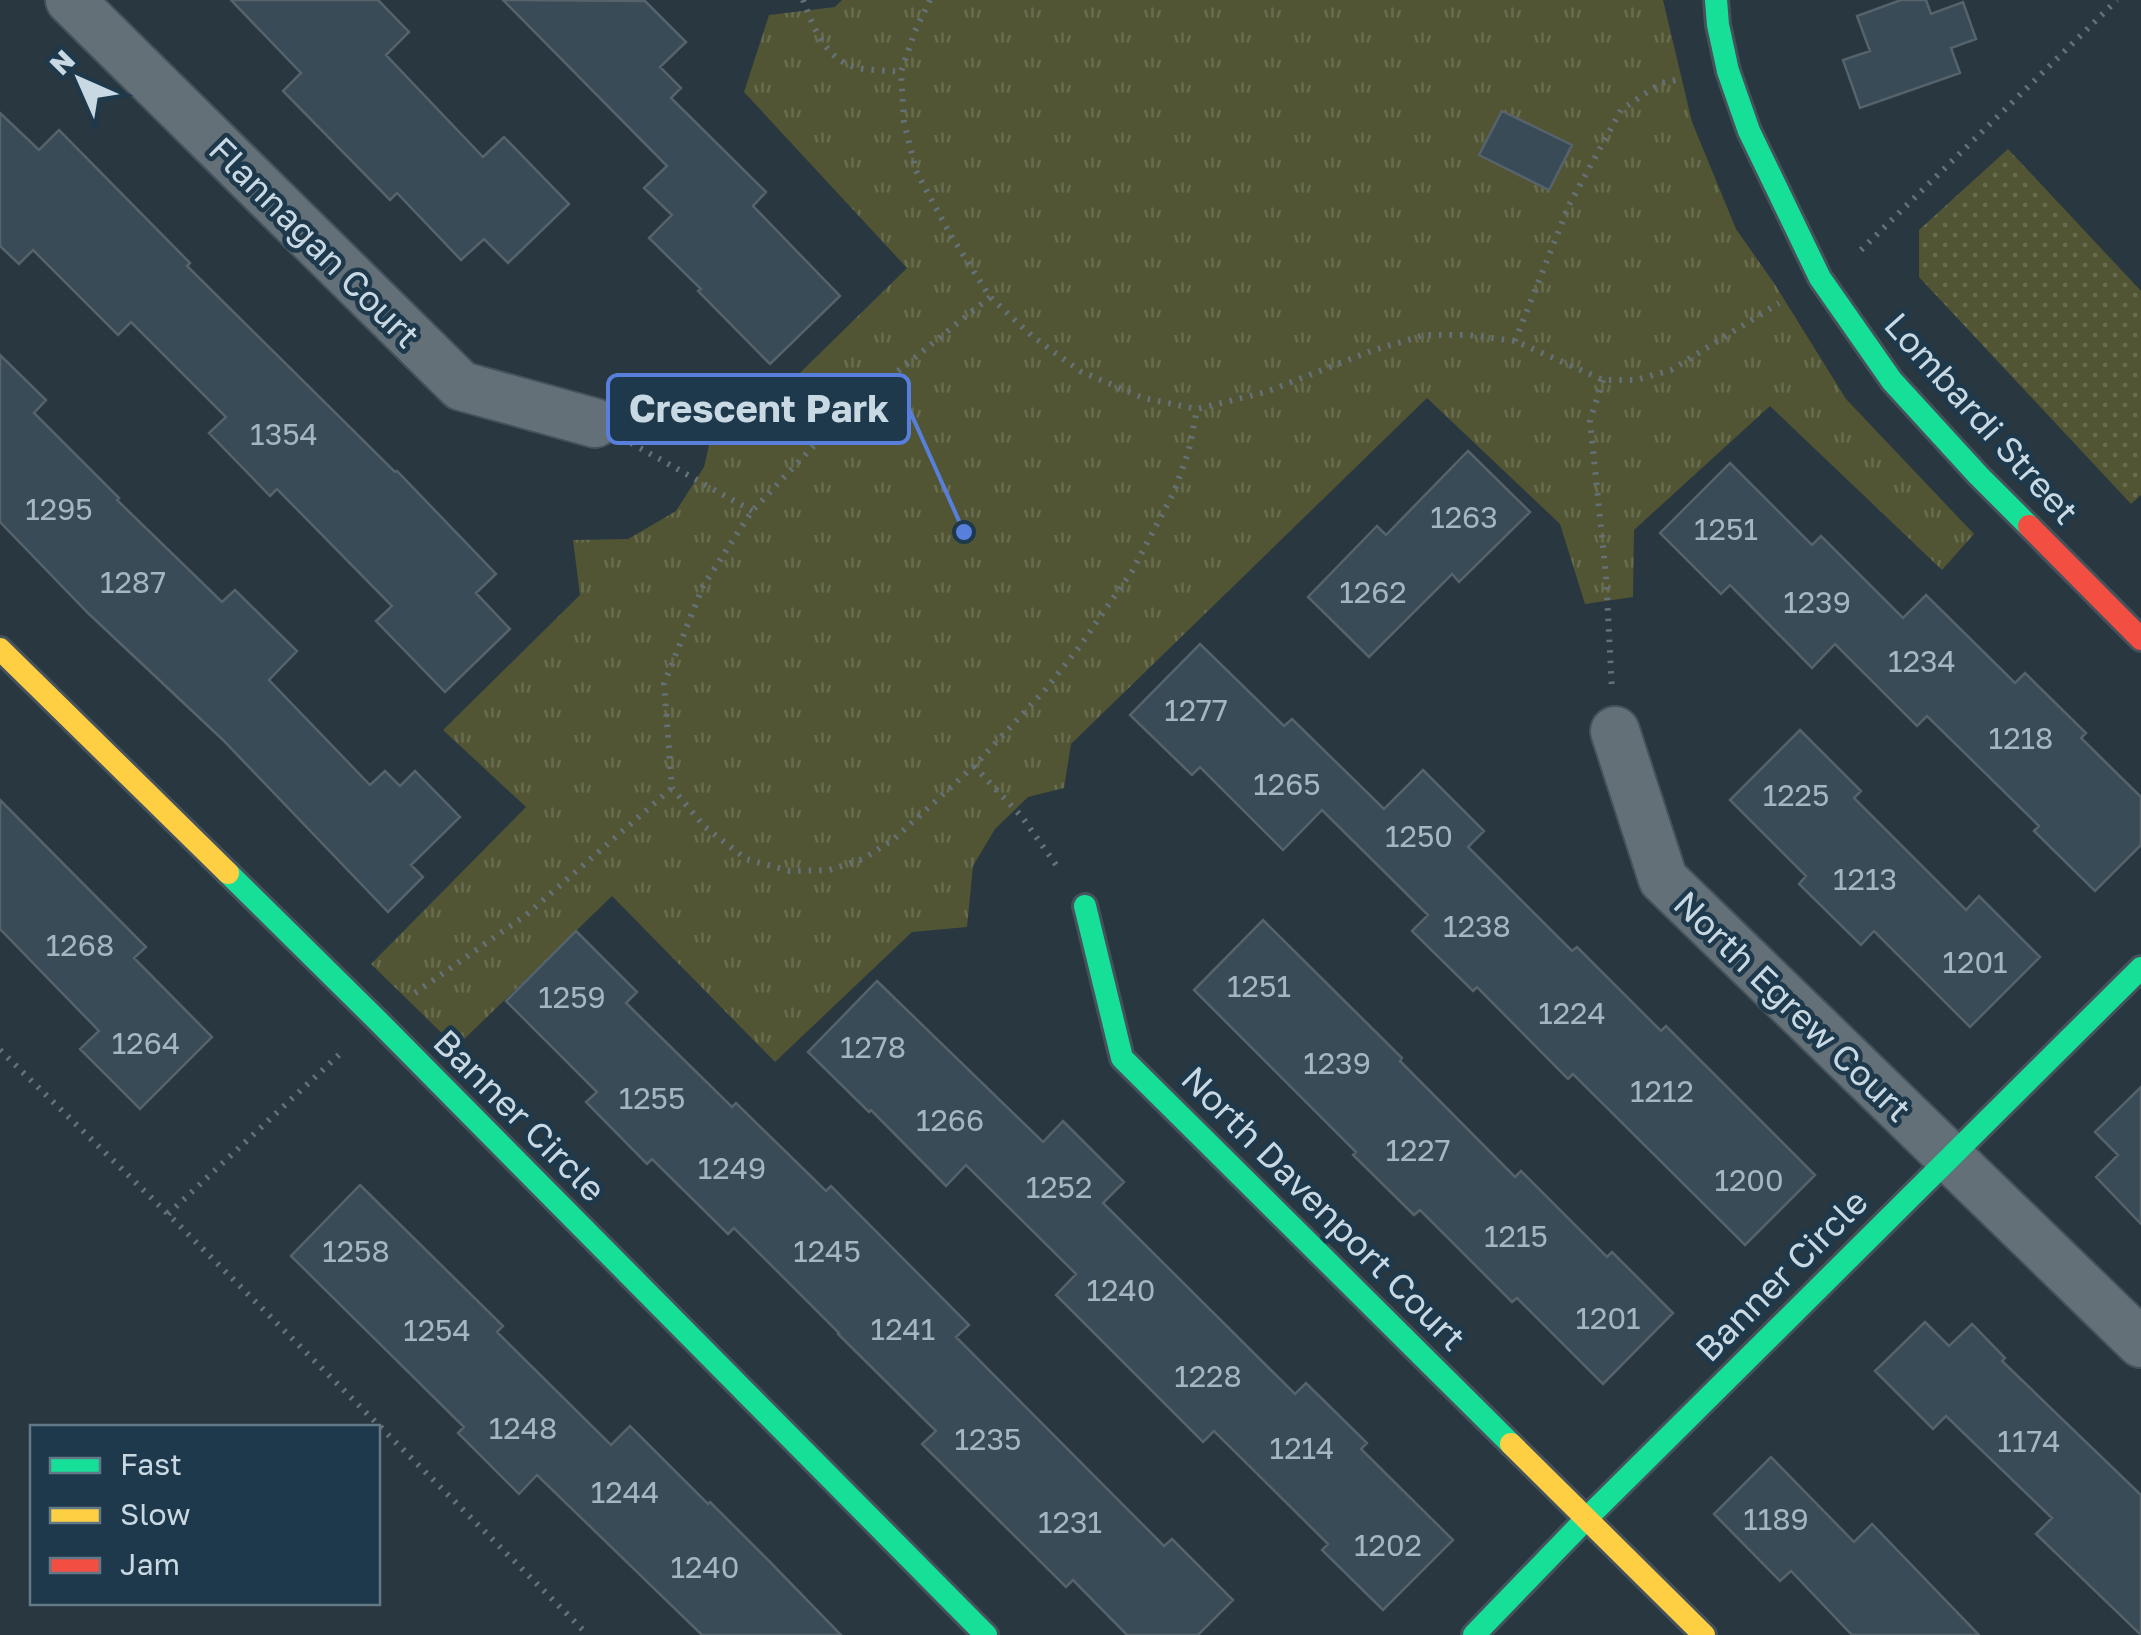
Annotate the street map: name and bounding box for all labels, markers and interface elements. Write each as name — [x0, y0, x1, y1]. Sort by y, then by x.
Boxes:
north arrow — [30, 30, 130, 130]
text: N — [43, 43, 81, 81]
street label: Flannagan Court — [201, 128, 429, 356]
street label: Lombardi Street — [1876, 304, 2088, 532]
callout: Crescent Park — [608, 375, 909, 443]
text: Crescent Park — [629, 385, 889, 430]
house number: 1354 — [250, 416, 318, 452]
house number: 1295 — [25, 491, 93, 527]
house number: 1263 — [1430, 499, 1498, 535]
house number: 1251 — [1694, 511, 1758, 547]
house number: 1287 — [100, 564, 166, 600]
house number: 1262 — [1339, 574, 1407, 610]
house number: 1239 — [1783, 584, 1851, 620]
house number: 1234 — [1888, 643, 1956, 679]
house number: 1277 — [1164, 692, 1228, 728]
house number: 1218 — [1989, 720, 2053, 756]
house number: 1265 — [1253, 766, 1321, 802]
house number: 1225 — [1763, 777, 1829, 813]
house number: 1250 — [1385, 818, 1453, 854]
house number: 1213 — [1833, 861, 1897, 897]
street label: North Egrew Court — [1666, 882, 1920, 1130]
house number: 1238 — [1443, 908, 1511, 944]
house number: 1268 — [46, 927, 114, 963]
house number: 1201 — [1942, 944, 2008, 980]
house number: 1251 — [1227, 968, 1291, 1004]
house number: 1259 — [538, 979, 606, 1015]
house number: 1224 — [1538, 995, 1606, 1031]
street label: Banner Circle — [425, 1020, 615, 1210]
house number: 1264 — [112, 1025, 180, 1061]
house number: 1278 — [840, 1029, 906, 1065]
house number: 1239 — [1303, 1045, 1371, 1081]
street label: North Davenport Court — [1173, 1057, 1475, 1359]
house number: 1212 — [1630, 1073, 1694, 1109]
house number: 1255 — [619, 1080, 685, 1116]
house number: 1266 — [916, 1102, 984, 1138]
house number: 1227 — [1385, 1132, 1451, 1168]
house number: 1249 — [698, 1150, 766, 1186]
house number: 1200 — [1714, 1162, 1784, 1198]
house number: 1252 — [1026, 1169, 1092, 1205]
street label: Banner Circle — [1686, 1180, 1876, 1370]
house number: 1215 — [1484, 1218, 1548, 1254]
house number: 1258 — [322, 1233, 390, 1269]
house number: 1245 — [793, 1233, 861, 1269]
house number: 1240 — [1087, 1272, 1155, 1308]
house number: 1201 — [1575, 1300, 1641, 1336]
house number: 1241 — [871, 1311, 935, 1347]
house number: 1254 — [403, 1312, 471, 1348]
house number: 1228 — [1174, 1358, 1242, 1394]
house number: 1248 — [489, 1410, 557, 1446]
house number: 1235 — [955, 1421, 1021, 1457]
house number: 1174 — [1997, 1423, 2061, 1459]
legend — [30, 1425, 380, 1605]
house number: 1214 — [1270, 1430, 1334, 1466]
text: Fast — [120, 1446, 182, 1482]
house number: 1244 — [591, 1474, 659, 1510]
text: Slow — [120, 1496, 191, 1532]
house number: 1189 — [1743, 1501, 1809, 1537]
house number: 1231 — [1038, 1504, 1102, 1540]
house number: 1202 — [1354, 1527, 1422, 1563]
text: Jam — [120, 1546, 180, 1582]
house number: 1240 — [671, 1549, 739, 1585]

